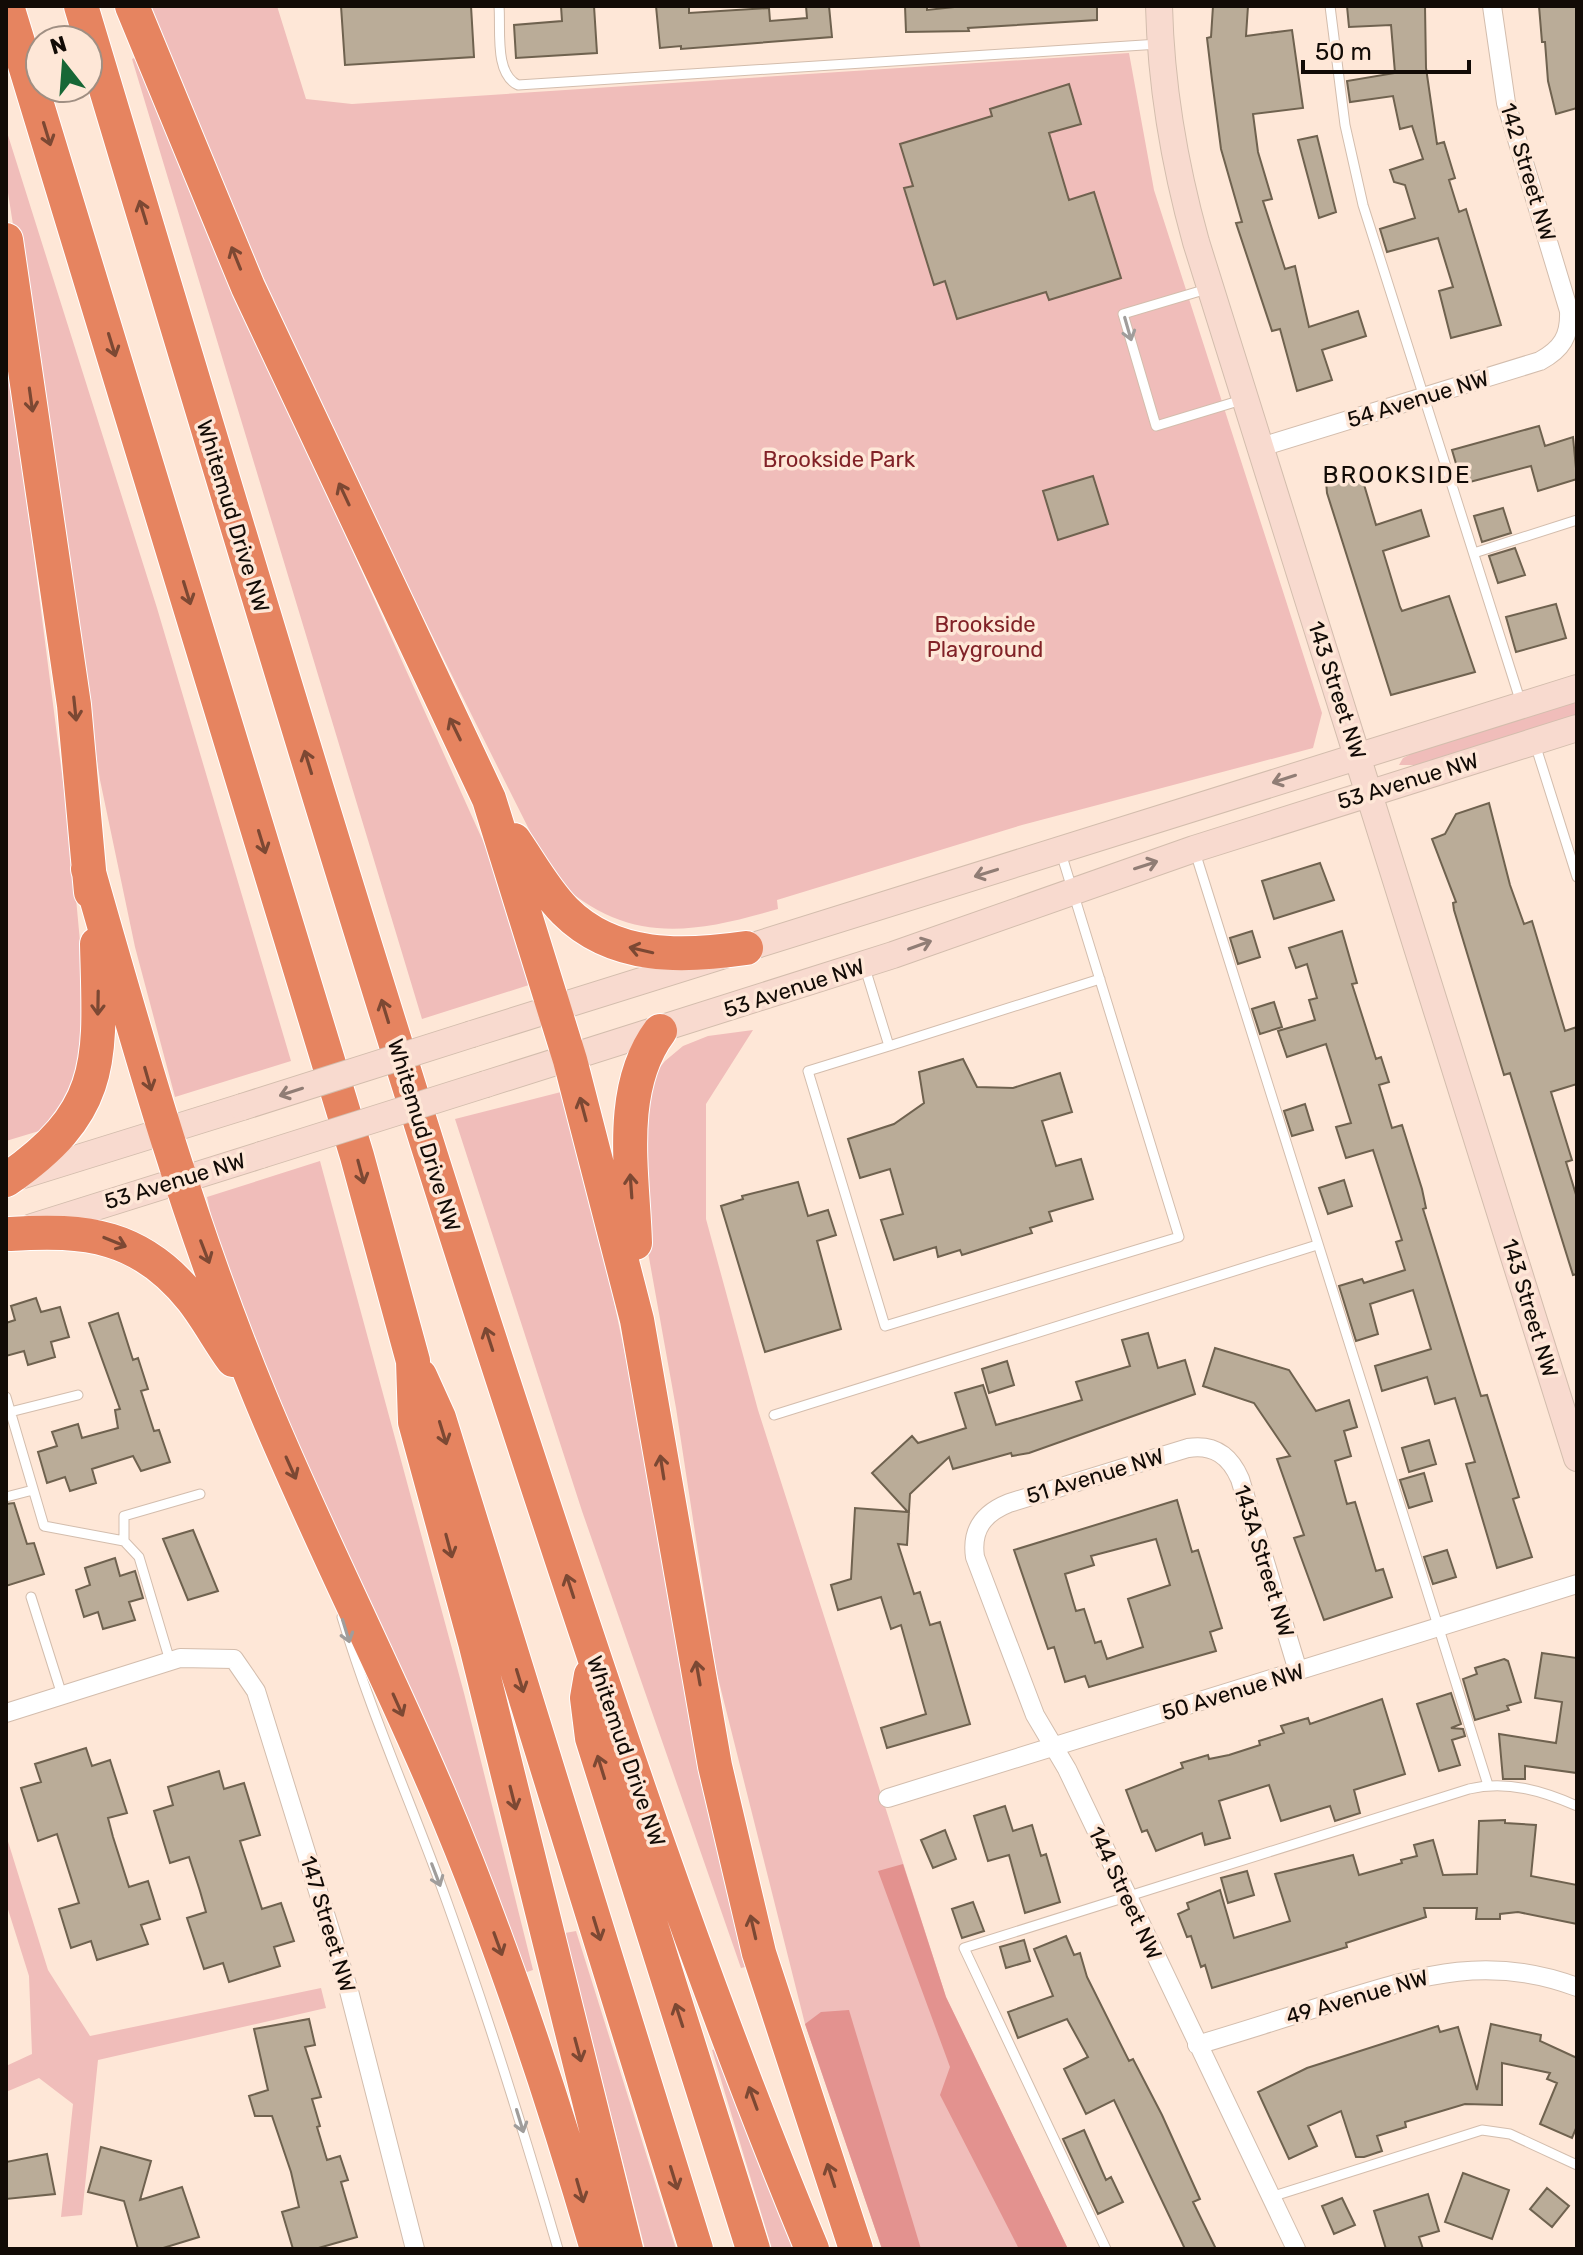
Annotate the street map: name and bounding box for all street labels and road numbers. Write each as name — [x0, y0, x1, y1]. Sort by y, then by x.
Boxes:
street label: 142 Street NW — [1494, 100, 1562, 244]
street label: 54 Avenue NW — [1344, 365, 1492, 433]
street label: Whitemud Drive NW — [191, 417, 275, 615]
street label: 143 Street NW — [1302, 618, 1372, 762]
street label: 53 Avenue NW — [1334, 747, 1482, 815]
street label: 53 Avenue NW — [720, 953, 868, 1023]
street label: Whitemud Drive NW — [382, 1036, 466, 1234]
street label: 53 Avenue NW — [101, 1147, 249, 1215]
street label: 143 Street NW — [1496, 1235, 1564, 1381]
street label: 51 Avenue NW — [1023, 1442, 1167, 1510]
street label: 143A Street NW — [1228, 1482, 1300, 1640]
street label: Whitemud Drive NW — [581, 1652, 671, 1850]
street label: 50 Avenue NW — [1159, 1658, 1307, 1726]
street label: 144 Street NW — [1082, 1822, 1168, 1964]
street label: 147 Street NW — [294, 1852, 362, 1996]
street label: 49 Avenue NW — [1283, 1964, 1431, 2030]

